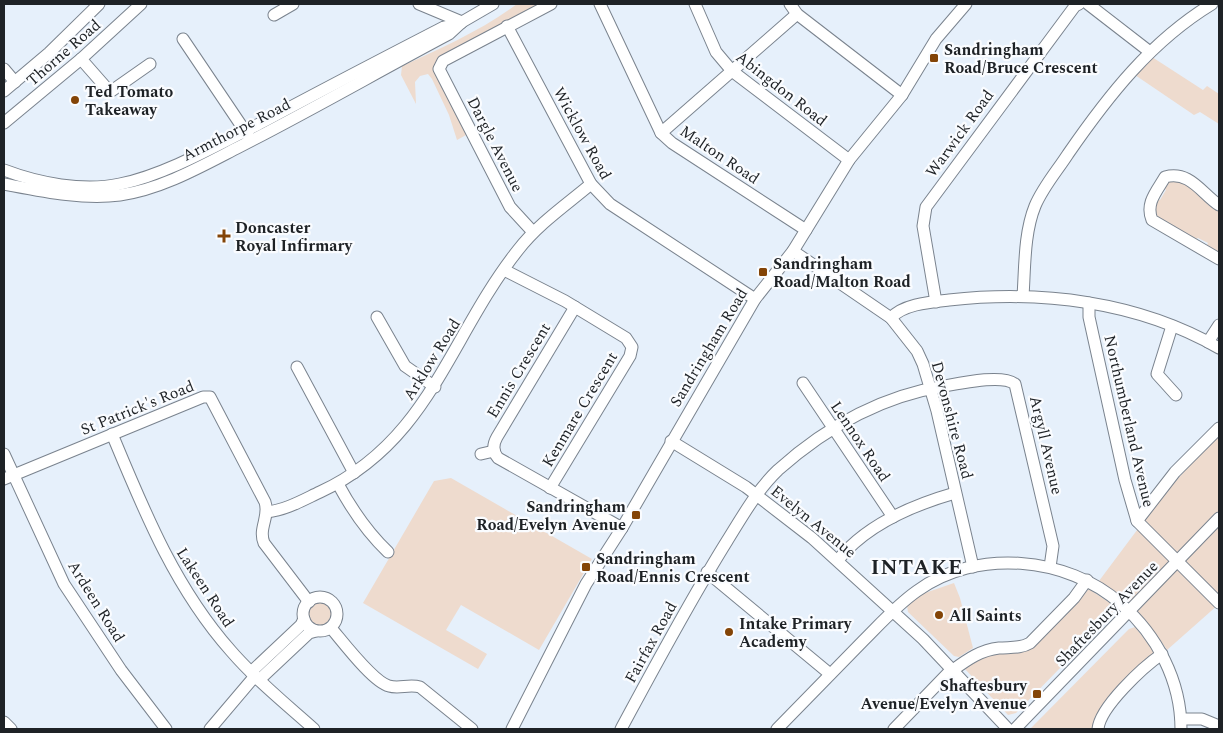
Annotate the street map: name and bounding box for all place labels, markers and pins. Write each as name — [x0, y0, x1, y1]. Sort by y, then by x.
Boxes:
place label: Sandringham Road/Bruce Crescent — [944, 38, 1098, 80]
marker: Sandringham Road/Bruce Crescent — [928, 52, 940, 64]
place label: Ted Tomato Takeaway — [85, 80, 174, 122]
marker: Ted Tomato Takeaway — [69, 94, 81, 106]
place label: Doncaster Royal Infirmary — [235, 216, 354, 258]
marker: Doncaster Royal Infirmary — [217, 229, 231, 243]
place label: Sandringham Road/Malton Road — [773, 252, 911, 294]
marker: Sandringham Road/Malton Road — [757, 266, 769, 278]
place label: Sandringham Road/Evelyn Avenue — [476, 495, 627, 537]
marker: Sandringham Road/Evelyn Avenue — [630, 509, 642, 521]
place label: Sandringham Road/Ennis Crescent — [596, 547, 750, 589]
marker: Sandringham Road/Ennis Crescent — [580, 561, 592, 573]
place label: All Saints — [949, 604, 1022, 628]
marker: All Saints — [933, 609, 945, 621]
place label: Intake Primary Academy — [739, 612, 853, 654]
marker: Intake Primary Academy — [723, 626, 735, 638]
place label: Shaftesbury Avenue/Evelyn Avenue — [861, 674, 1028, 716]
marker: Shaftesbury Avenue/Evelyn Avenue — [1031, 688, 1043, 700]

